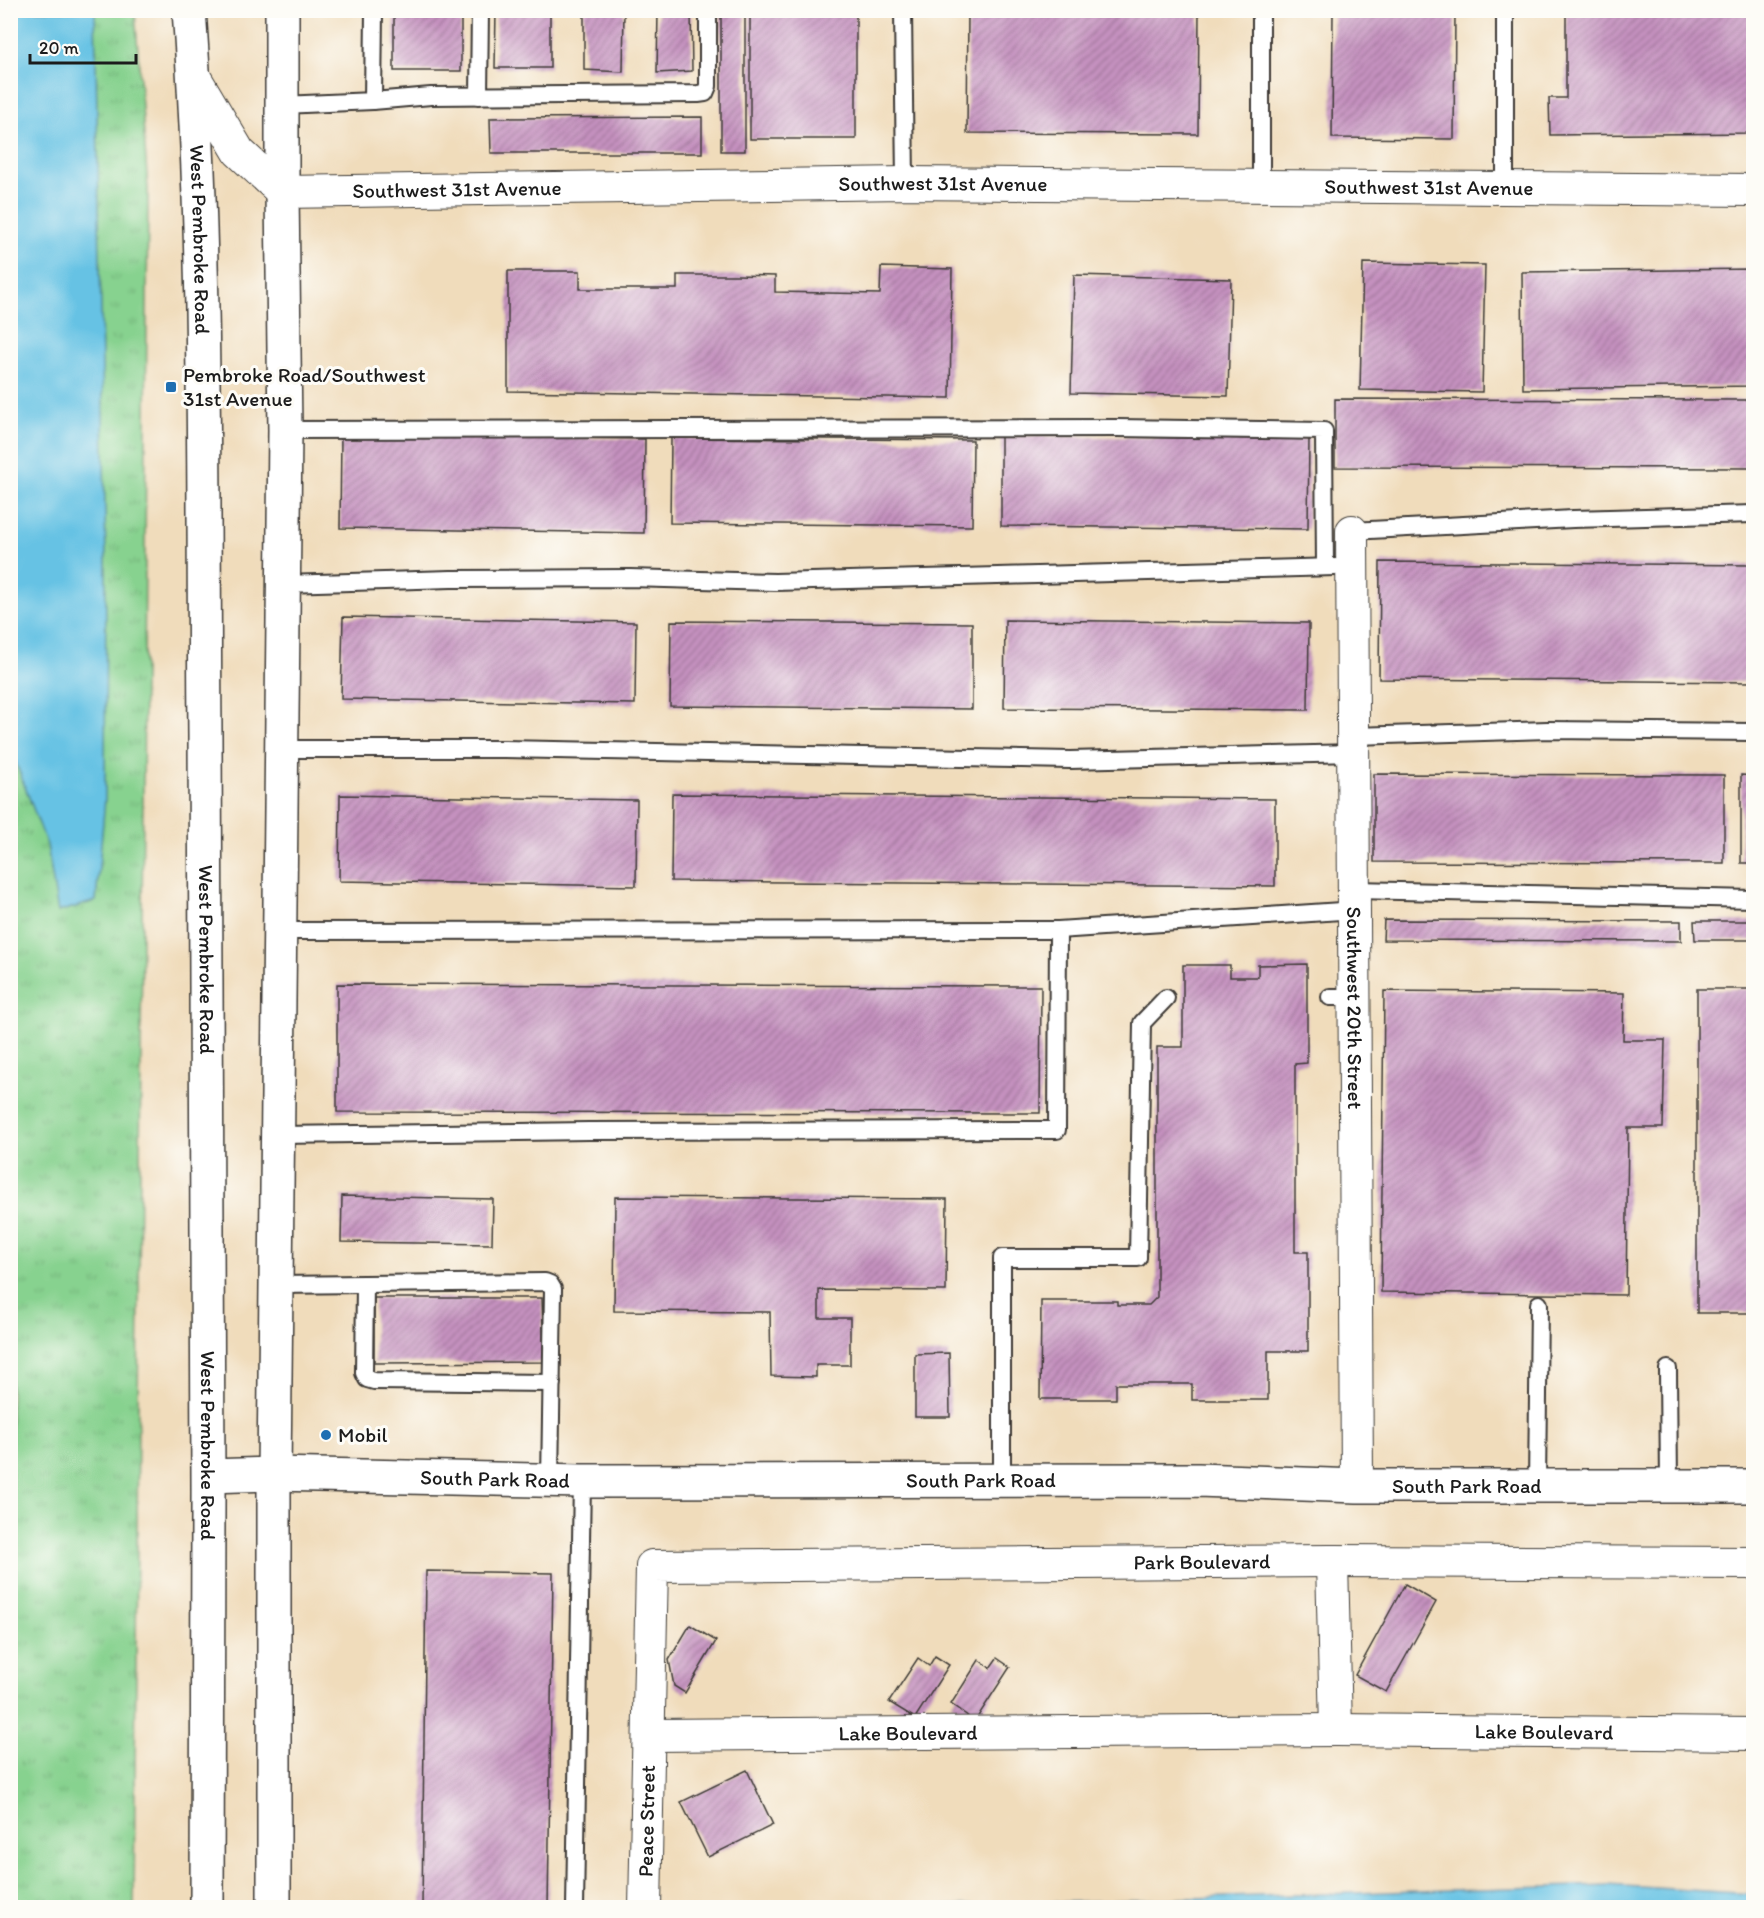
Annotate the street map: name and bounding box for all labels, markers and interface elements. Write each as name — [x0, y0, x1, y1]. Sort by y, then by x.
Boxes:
scale bar — [30, 27, 136, 65]
text: 20 m — [39, 37, 79, 59]
street label: West Pembroke Road — [185, 144, 215, 335]
street label: Southwest 31st Avenue — [838, 170, 1048, 196]
street label: Southwest 31st Avenue — [1324, 173, 1534, 200]
street label: Southwest 31st Avenue — [352, 175, 562, 203]
place label: Pembroke Road/Southwest 31st Avenue — [183, 362, 426, 411]
marker: Pembroke Road/Southwest 31st Avenue — [164, 380, 178, 394]
street label: West Pembroke Road — [194, 865, 220, 1055]
street label: Southwest 20th Street — [1342, 906, 1368, 1110]
street label: West Pembroke Road — [196, 1351, 221, 1541]
place label: Mobil — [338, 1422, 388, 1447]
marker: Mobil — [319, 1428, 333, 1442]
street label: South Park Road — [420, 1464, 570, 1493]
street label: South Park Road — [906, 1467, 1056, 1492]
street label: South Park Road — [1392, 1473, 1542, 1498]
street label: Park Boulevard — [1133, 1548, 1271, 1574]
street label: Lake Boulevard — [1474, 1718, 1614, 1745]
street label: Lake Boulevard — [838, 1720, 978, 1746]
street label: Peace Street — [633, 1764, 660, 1877]

